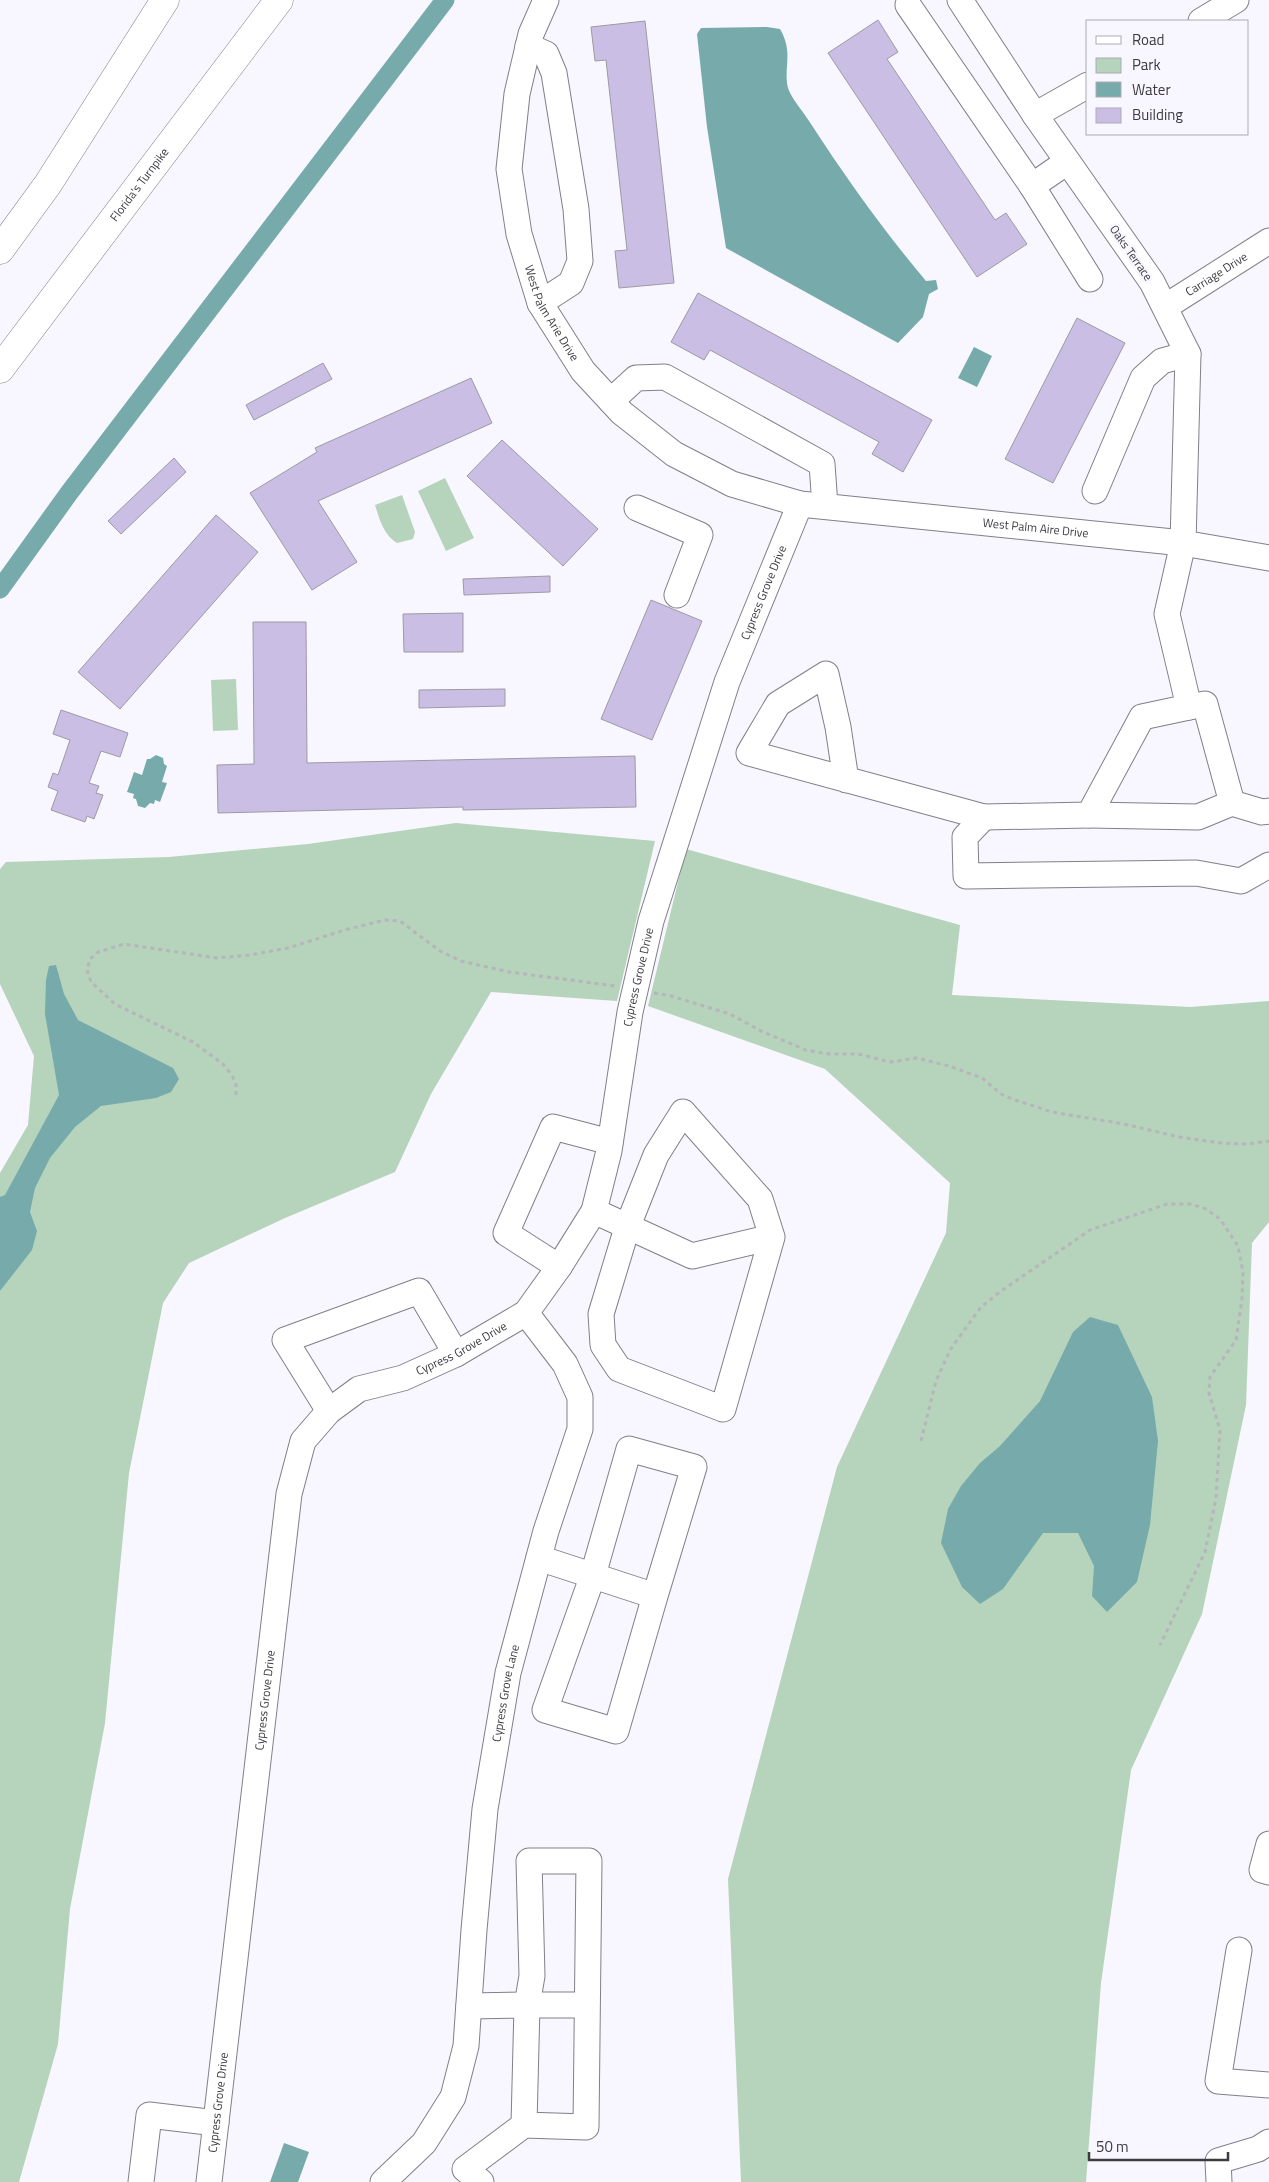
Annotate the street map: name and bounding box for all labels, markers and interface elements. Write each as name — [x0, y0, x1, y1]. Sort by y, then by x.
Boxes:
legend — [1086, 20, 1249, 135]
text: Road — [1132, 28, 1164, 51]
text: Park — [1132, 53, 1161, 76]
text: Water — [1132, 78, 1171, 101]
text: Building — [1132, 103, 1183, 126]
street label: Florida's Turnpike — [105, 144, 173, 225]
street label: Oaks Terrace — [1105, 221, 1158, 285]
street label: Carriage Drive — [1181, 247, 1251, 301]
street label: West Palm Arie Drive — [520, 262, 584, 365]
street label: West Palm Aire Drive — [982, 513, 1089, 542]
street label: Cypress Grove Drive — [735, 542, 791, 643]
street label: Cypress Grove Drive — [618, 926, 658, 1028]
street label: Cypress Grove Drive — [412, 1316, 510, 1380]
street label: Cypress Grove Lane — [487, 1642, 524, 1743]
street label: Cypress Grove Drive — [249, 1649, 280, 1751]
street label: Cypress Grove Drive — [202, 2051, 233, 2154]
scale bar — [1089, 2130, 1228, 2162]
text: 50 m — [1096, 2135, 1129, 2158]

